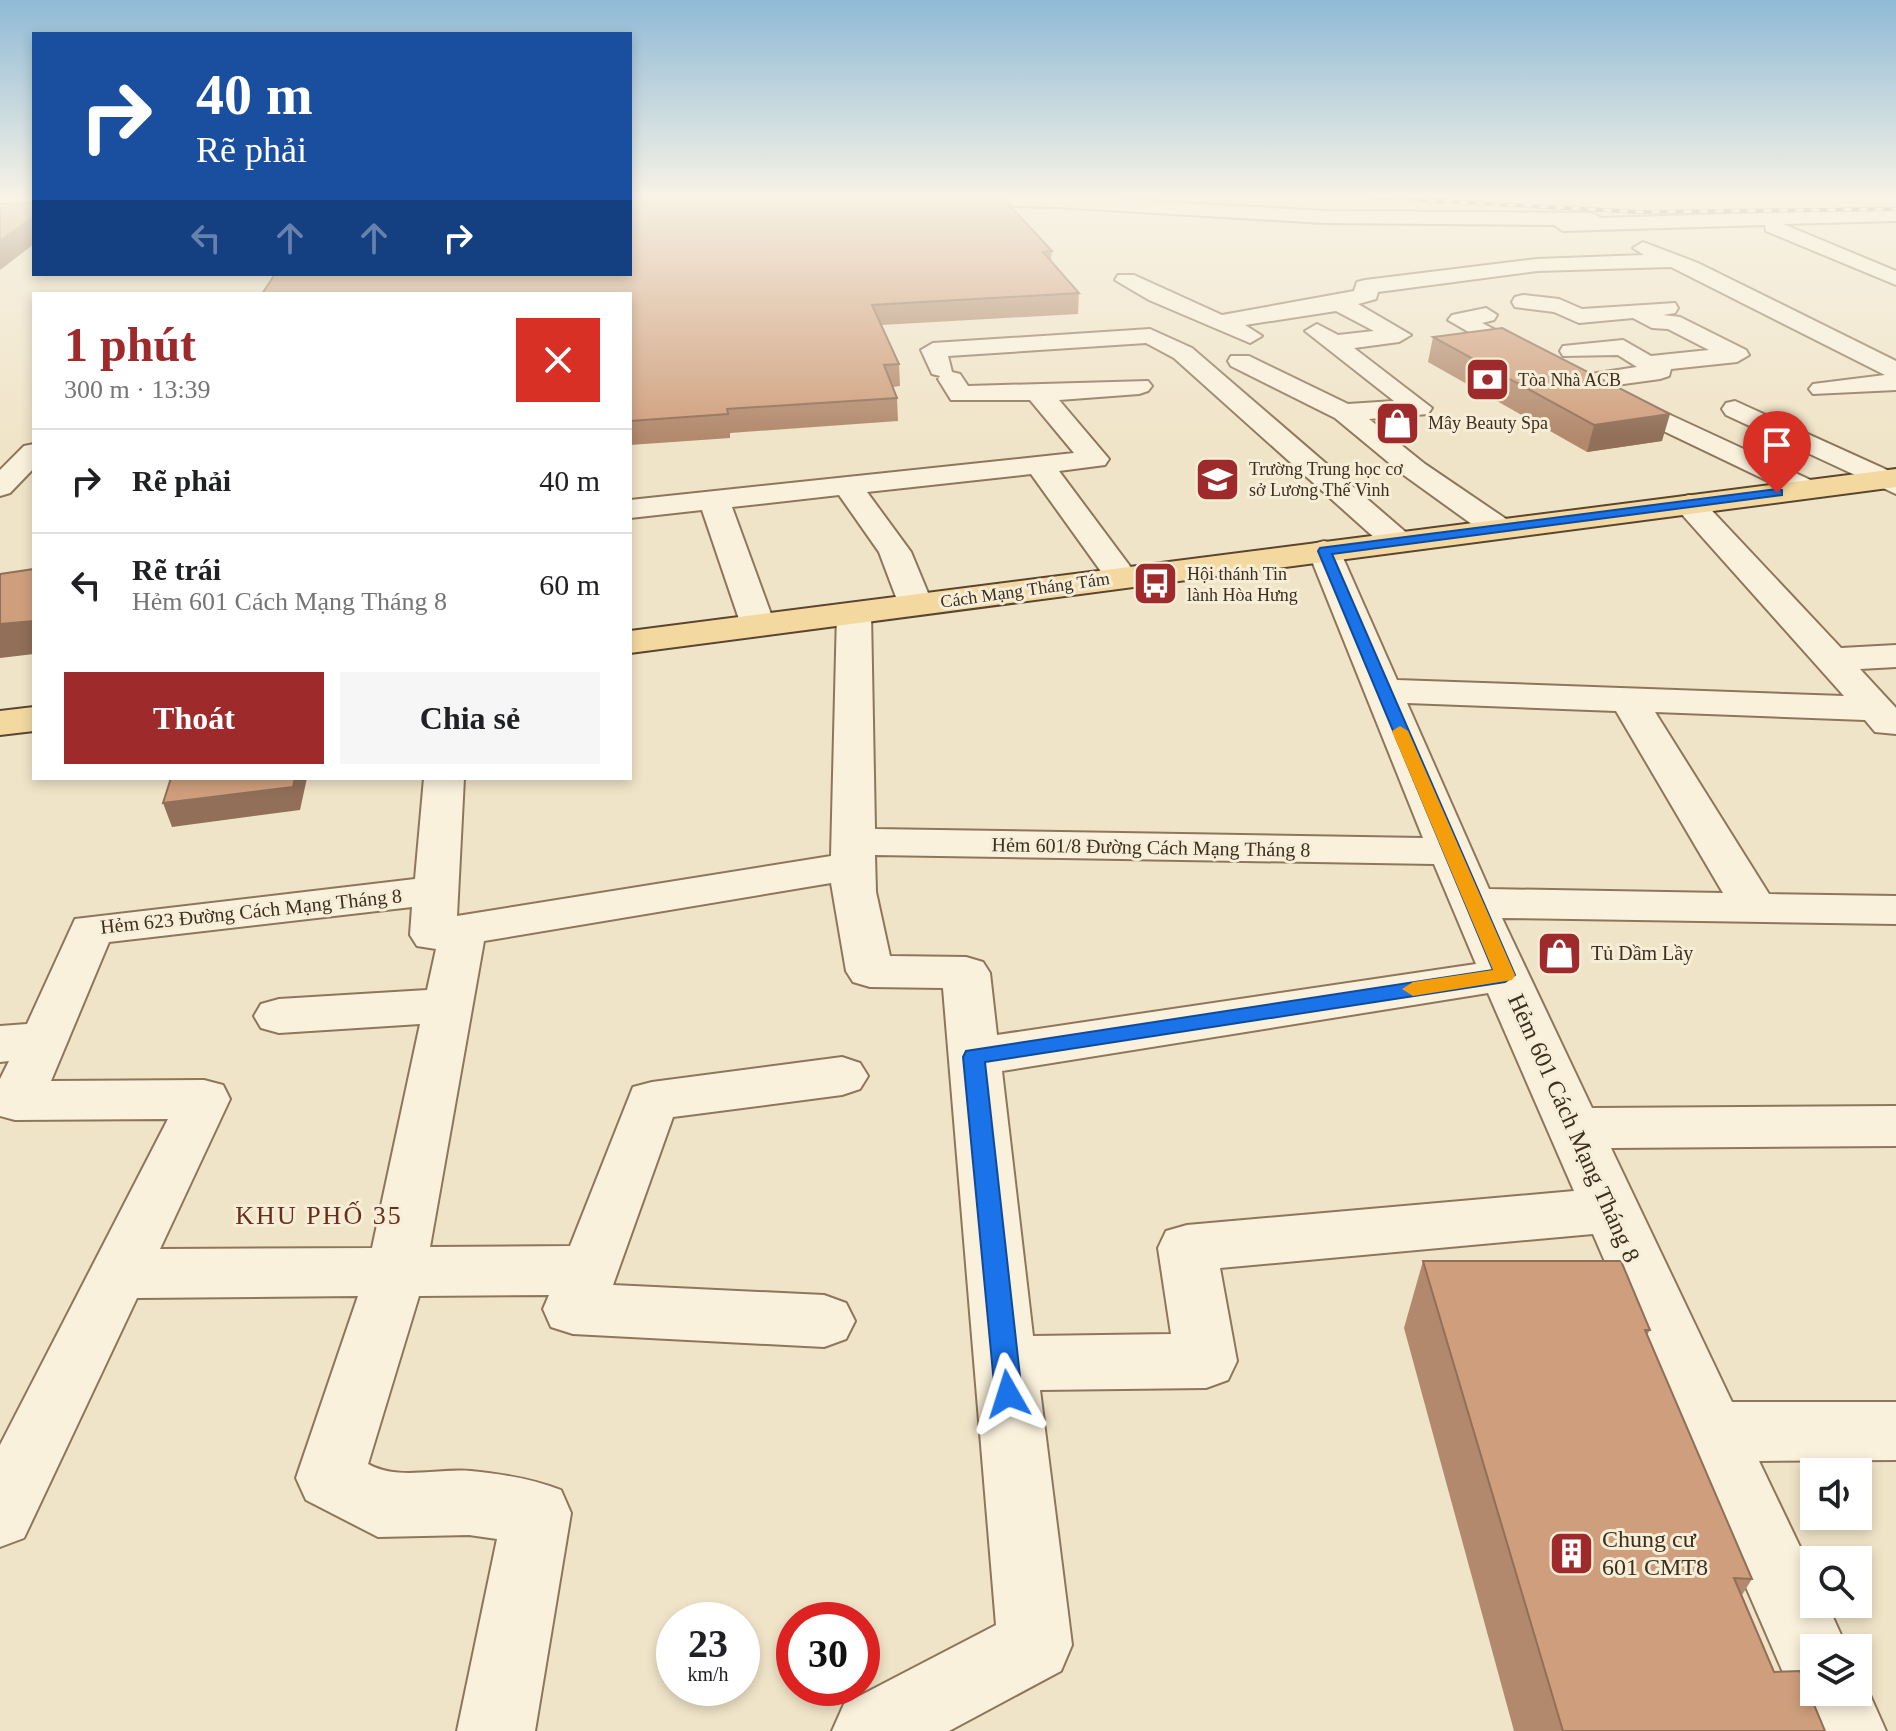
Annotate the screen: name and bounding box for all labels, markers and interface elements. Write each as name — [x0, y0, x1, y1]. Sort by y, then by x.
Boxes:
icon: right — [64, 64, 168, 168]
text: 40 m — [196, 64, 313, 126]
text: Rẽ phải — [196, 130, 307, 170]
icon: left — [184, 216, 228, 260]
icon: ahead — [268, 216, 312, 260]
icon: ahead — [352, 216, 396, 260]
icon: right — [436, 216, 480, 260]
text: 1 phút — [64, 318, 196, 371]
button: close — [516, 318, 600, 402]
bank icon: Tòa Nhà ACB — [1463, 356, 1511, 404]
place label: Tòa Nhà ACB — [1518, 370, 1621, 390]
text: 300 m · 13:39 — [64, 375, 211, 404]
shop icon: Mây Beauty Spa — [1373, 399, 1421, 447]
pin — [1743, 411, 1811, 493]
place label: Mây Beauty Spa — [1428, 413, 1548, 433]
icon: arrive — [1755, 423, 1799, 467]
school or university icon: Trường Trung học cơ sở Lương Thế Vinh — [1194, 455, 1242, 503]
icon: right — [64, 459, 108, 503]
place label: Trường Trung học cơ sở Lương Thế Vinh — [1249, 459, 1403, 500]
text: Rẽ phải — [132, 464, 231, 497]
text: 40 m — [539, 464, 600, 497]
text: Rẽ trái — [132, 553, 221, 586]
bus stop icon: Hội thánh Tin lành Hòa Hưng — [1132, 560, 1180, 608]
icon: left — [64, 563, 108, 607]
place label: Hội thánh Tin lành Hòa Hưng — [1187, 564, 1298, 605]
text: 60 m — [539, 568, 600, 601]
street label: Cách Mạng Tháng Tám — [939, 568, 1111, 612]
text: Hẻm 601 Cách Mạng Tháng 8 — [132, 587, 447, 616]
button: Thoát — [64, 672, 324, 764]
button: Chia sẻ — [340, 672, 600, 764]
street label: Hẻm 601/8 Đường Cách Mạng Tháng 8 — [991, 833, 1311, 862]
street label: Hẻm 623 Đường Cách Mạng Tháng 8 — [99, 884, 403, 939]
shop icon: Tủ Dầm Lầy — [1536, 929, 1584, 977]
place label: Tủ Dầm Lầy — [1591, 942, 1693, 965]
street label: Hẻm 601 Cách Mạng Tháng 8 — [1503, 990, 1645, 1266]
district label: KHU PHỐ 35 — [235, 1201, 403, 1230]
position arrow — [966, 1352, 1050, 1436]
map controls — [1800, 1458, 1872, 1706]
button: sound — [1800, 1458, 1872, 1530]
place label: Chung cư 601 CMT8 — [1602, 1526, 1708, 1580]
building icon: Chung cư 601 CMT8 — [1547, 1529, 1595, 1577]
button: search — [1800, 1546, 1872, 1618]
speed limit sign: 30 — [776, 1602, 880, 1706]
text: 23 — [688, 1621, 728, 1666]
button: layers — [1800, 1634, 1872, 1706]
text: km/h — [687, 1663, 729, 1685]

